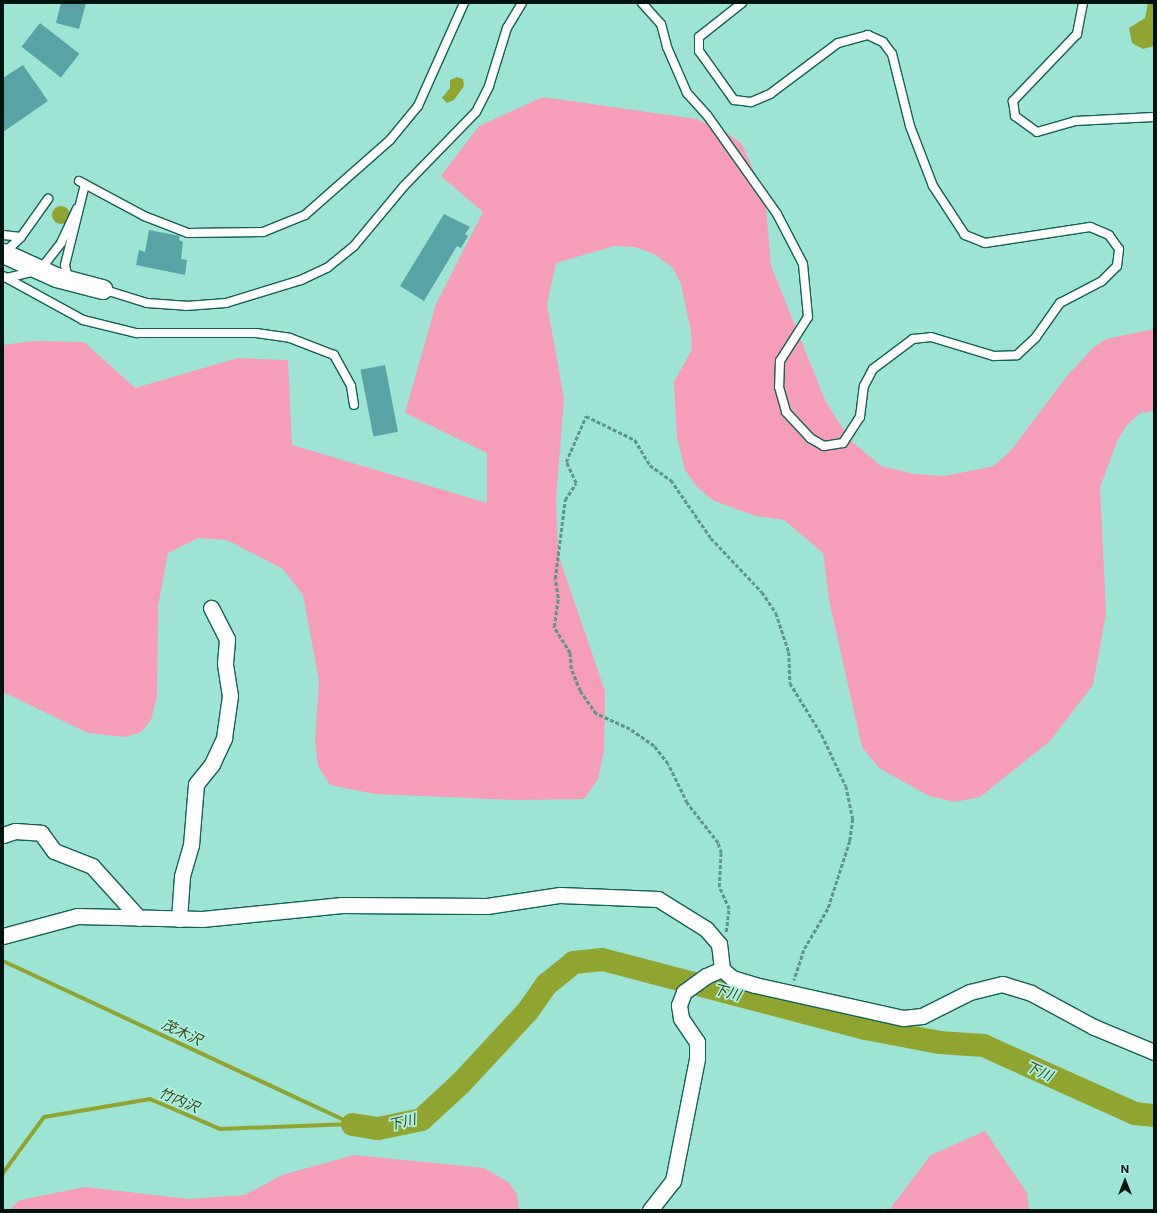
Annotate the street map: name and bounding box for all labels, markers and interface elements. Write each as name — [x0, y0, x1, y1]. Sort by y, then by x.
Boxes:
water label: 下川 — [711, 980, 743, 1004]
water label: 茂木沢 — [159, 1016, 205, 1048]
water label: 下川 — [1023, 1058, 1055, 1084]
water label: 竹内沢 — [156, 1084, 202, 1116]
water label: 下川 — [386, 1111, 418, 1133]
north arrow — [1105, 1161, 1145, 1201]
text: N — [1121, 1162, 1129, 1176]

